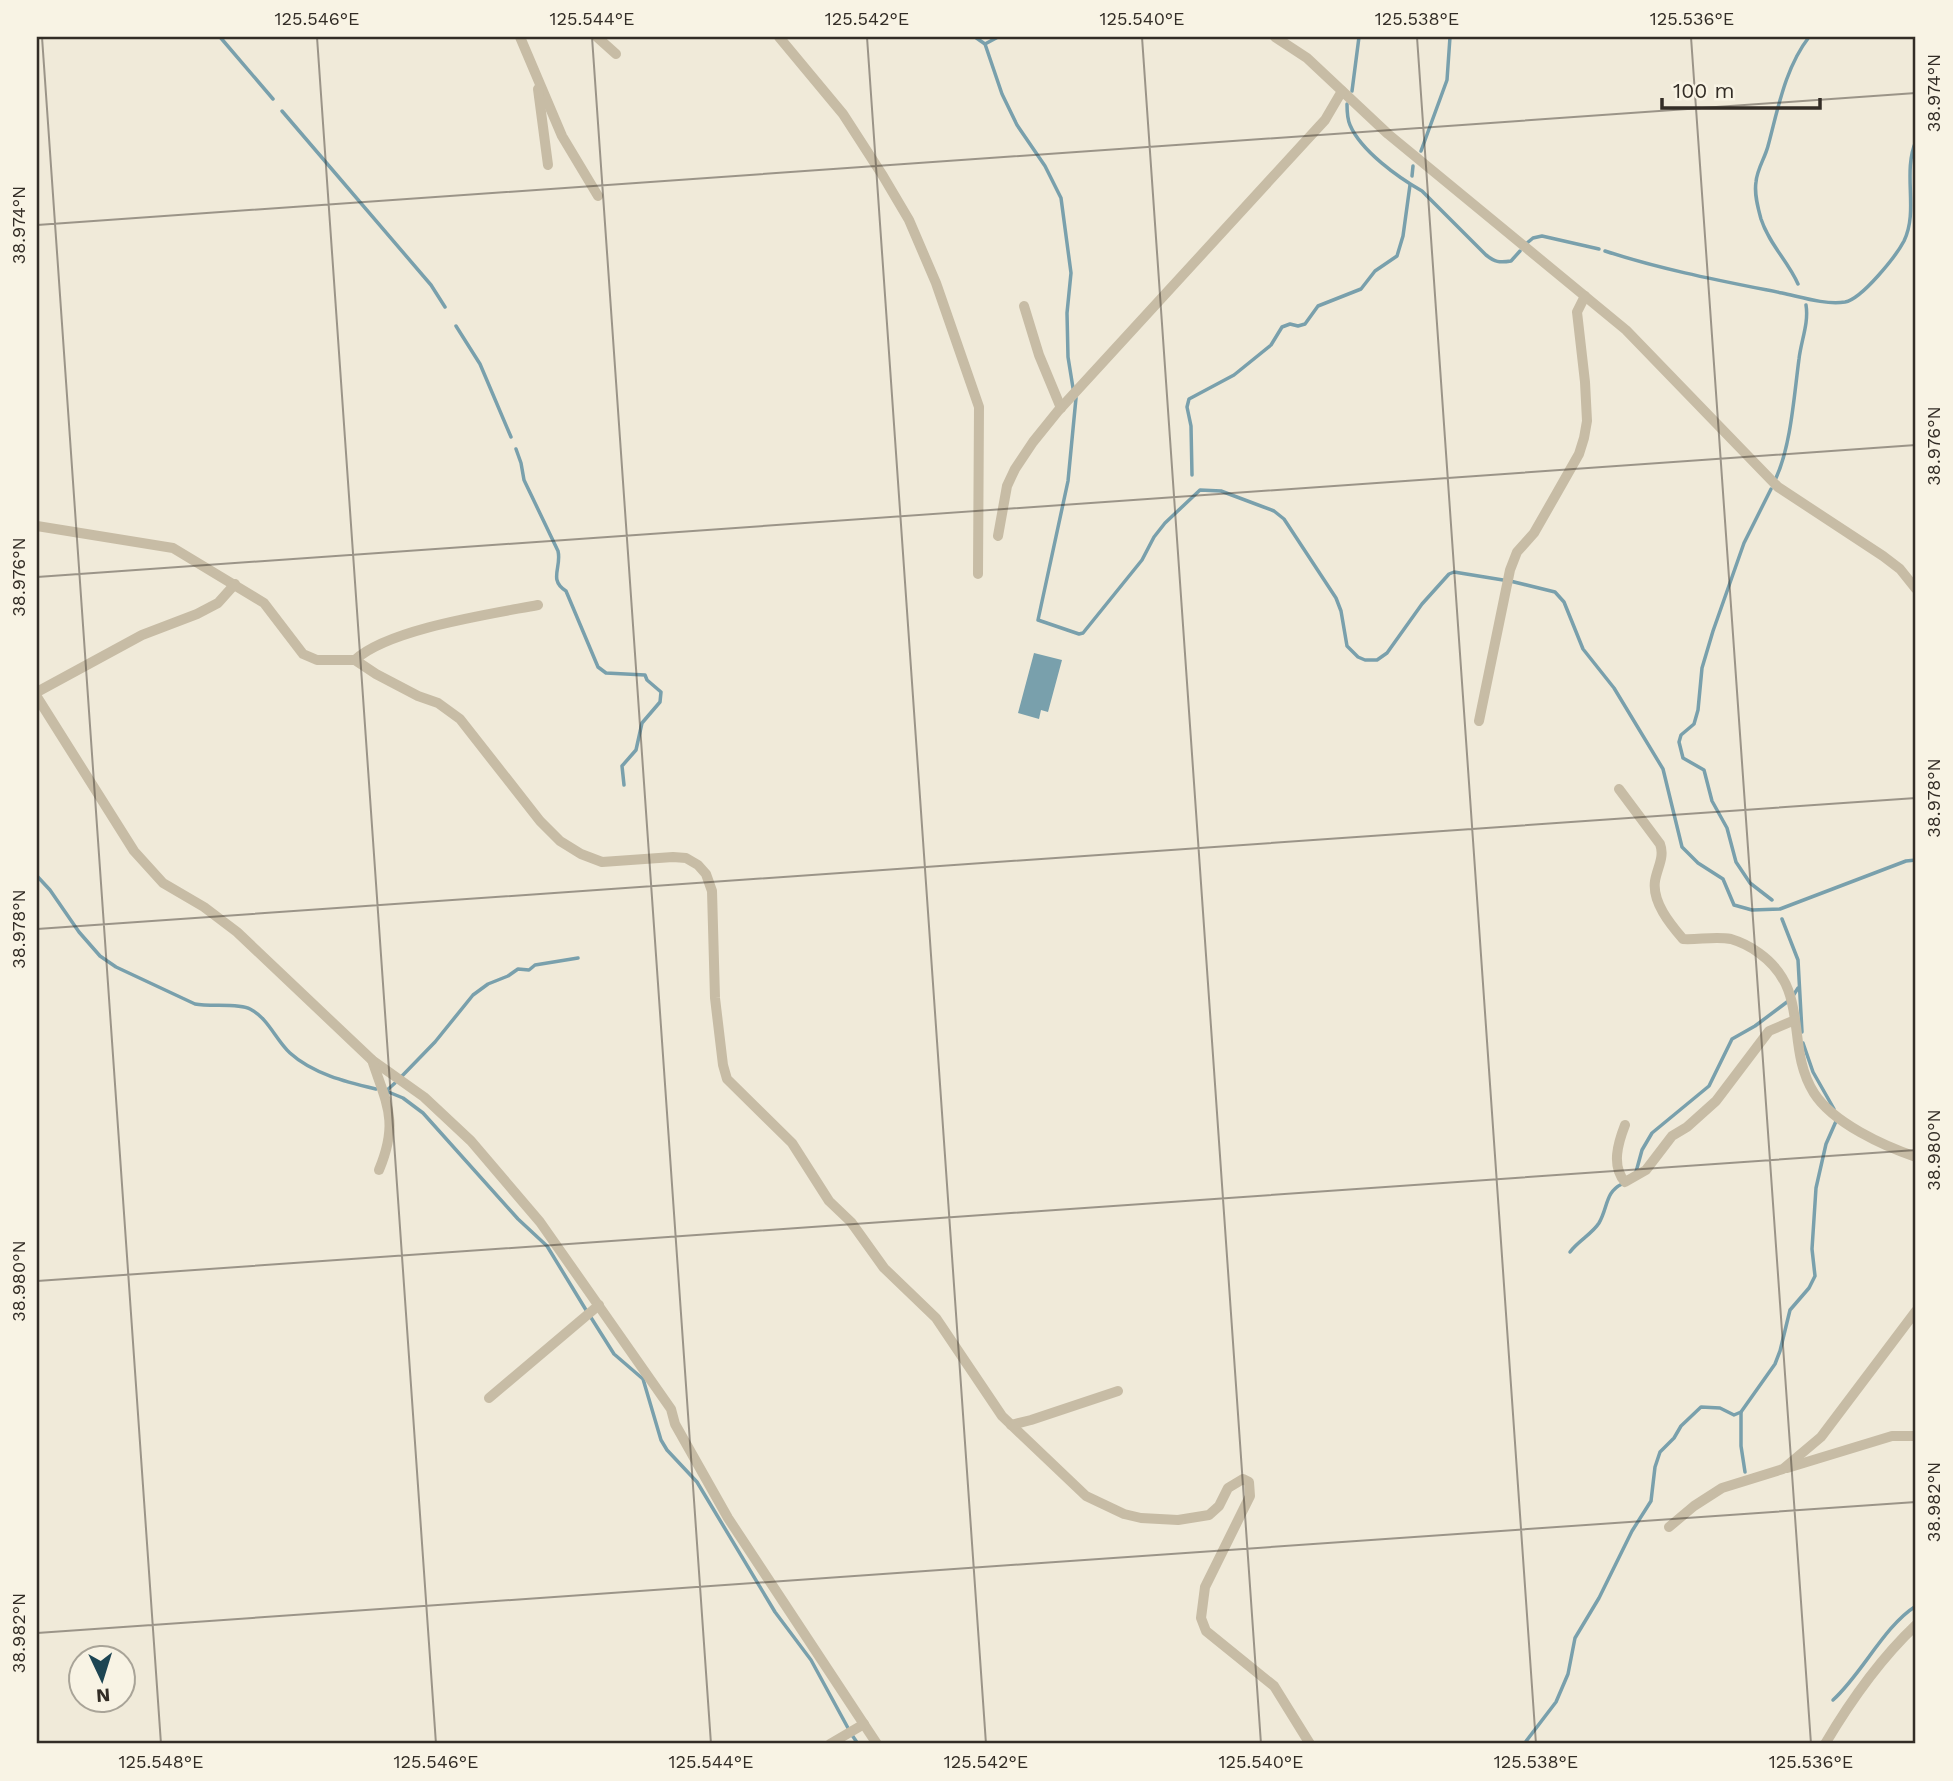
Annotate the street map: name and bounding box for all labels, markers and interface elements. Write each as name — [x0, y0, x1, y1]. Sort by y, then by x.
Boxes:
text: 125.546°E — [275, 8, 359, 29]
text: 125.544°E — [549, 8, 635, 29]
text: 125.542°E — [825, 8, 909, 29]
text: 125.540°E — [1099, 8, 1185, 29]
text: 125.538°E — [1375, 8, 1459, 29]
text: 125.536°E — [1650, 8, 1734, 29]
text: 38.974°N — [1923, 54, 1944, 132]
scale bar — [1662, 66, 1820, 110]
text: 100 m — [1673, 78, 1735, 103]
text: 38.974°N — [8, 186, 29, 264]
text: 38.976°N — [1923, 406, 1944, 486]
text: 38.976°N — [8, 537, 29, 617]
text: 38.978°N — [1923, 758, 1944, 838]
text: 38.978°N — [8, 889, 29, 969]
text: 38.980°N — [1923, 1109, 1944, 1191]
text: 38.980°N — [8, 1240, 29, 1322]
text: 38.982°N — [1923, 1462, 1944, 1542]
text: 38.982°N — [8, 1593, 29, 1673]
north arrow — [66, 1644, 136, 1714]
text: N — [95, 1683, 111, 1707]
text: 125.548°E — [118, 1751, 204, 1772]
text: 125.546°E — [394, 1751, 478, 1772]
text: 125.544°E — [668, 1751, 754, 1772]
text: 125.542°E — [944, 1751, 1028, 1772]
text: 125.540°E — [1218, 1751, 1304, 1772]
text: 125.538°E — [1494, 1751, 1578, 1772]
text: 125.536°E — [1769, 1751, 1853, 1772]

